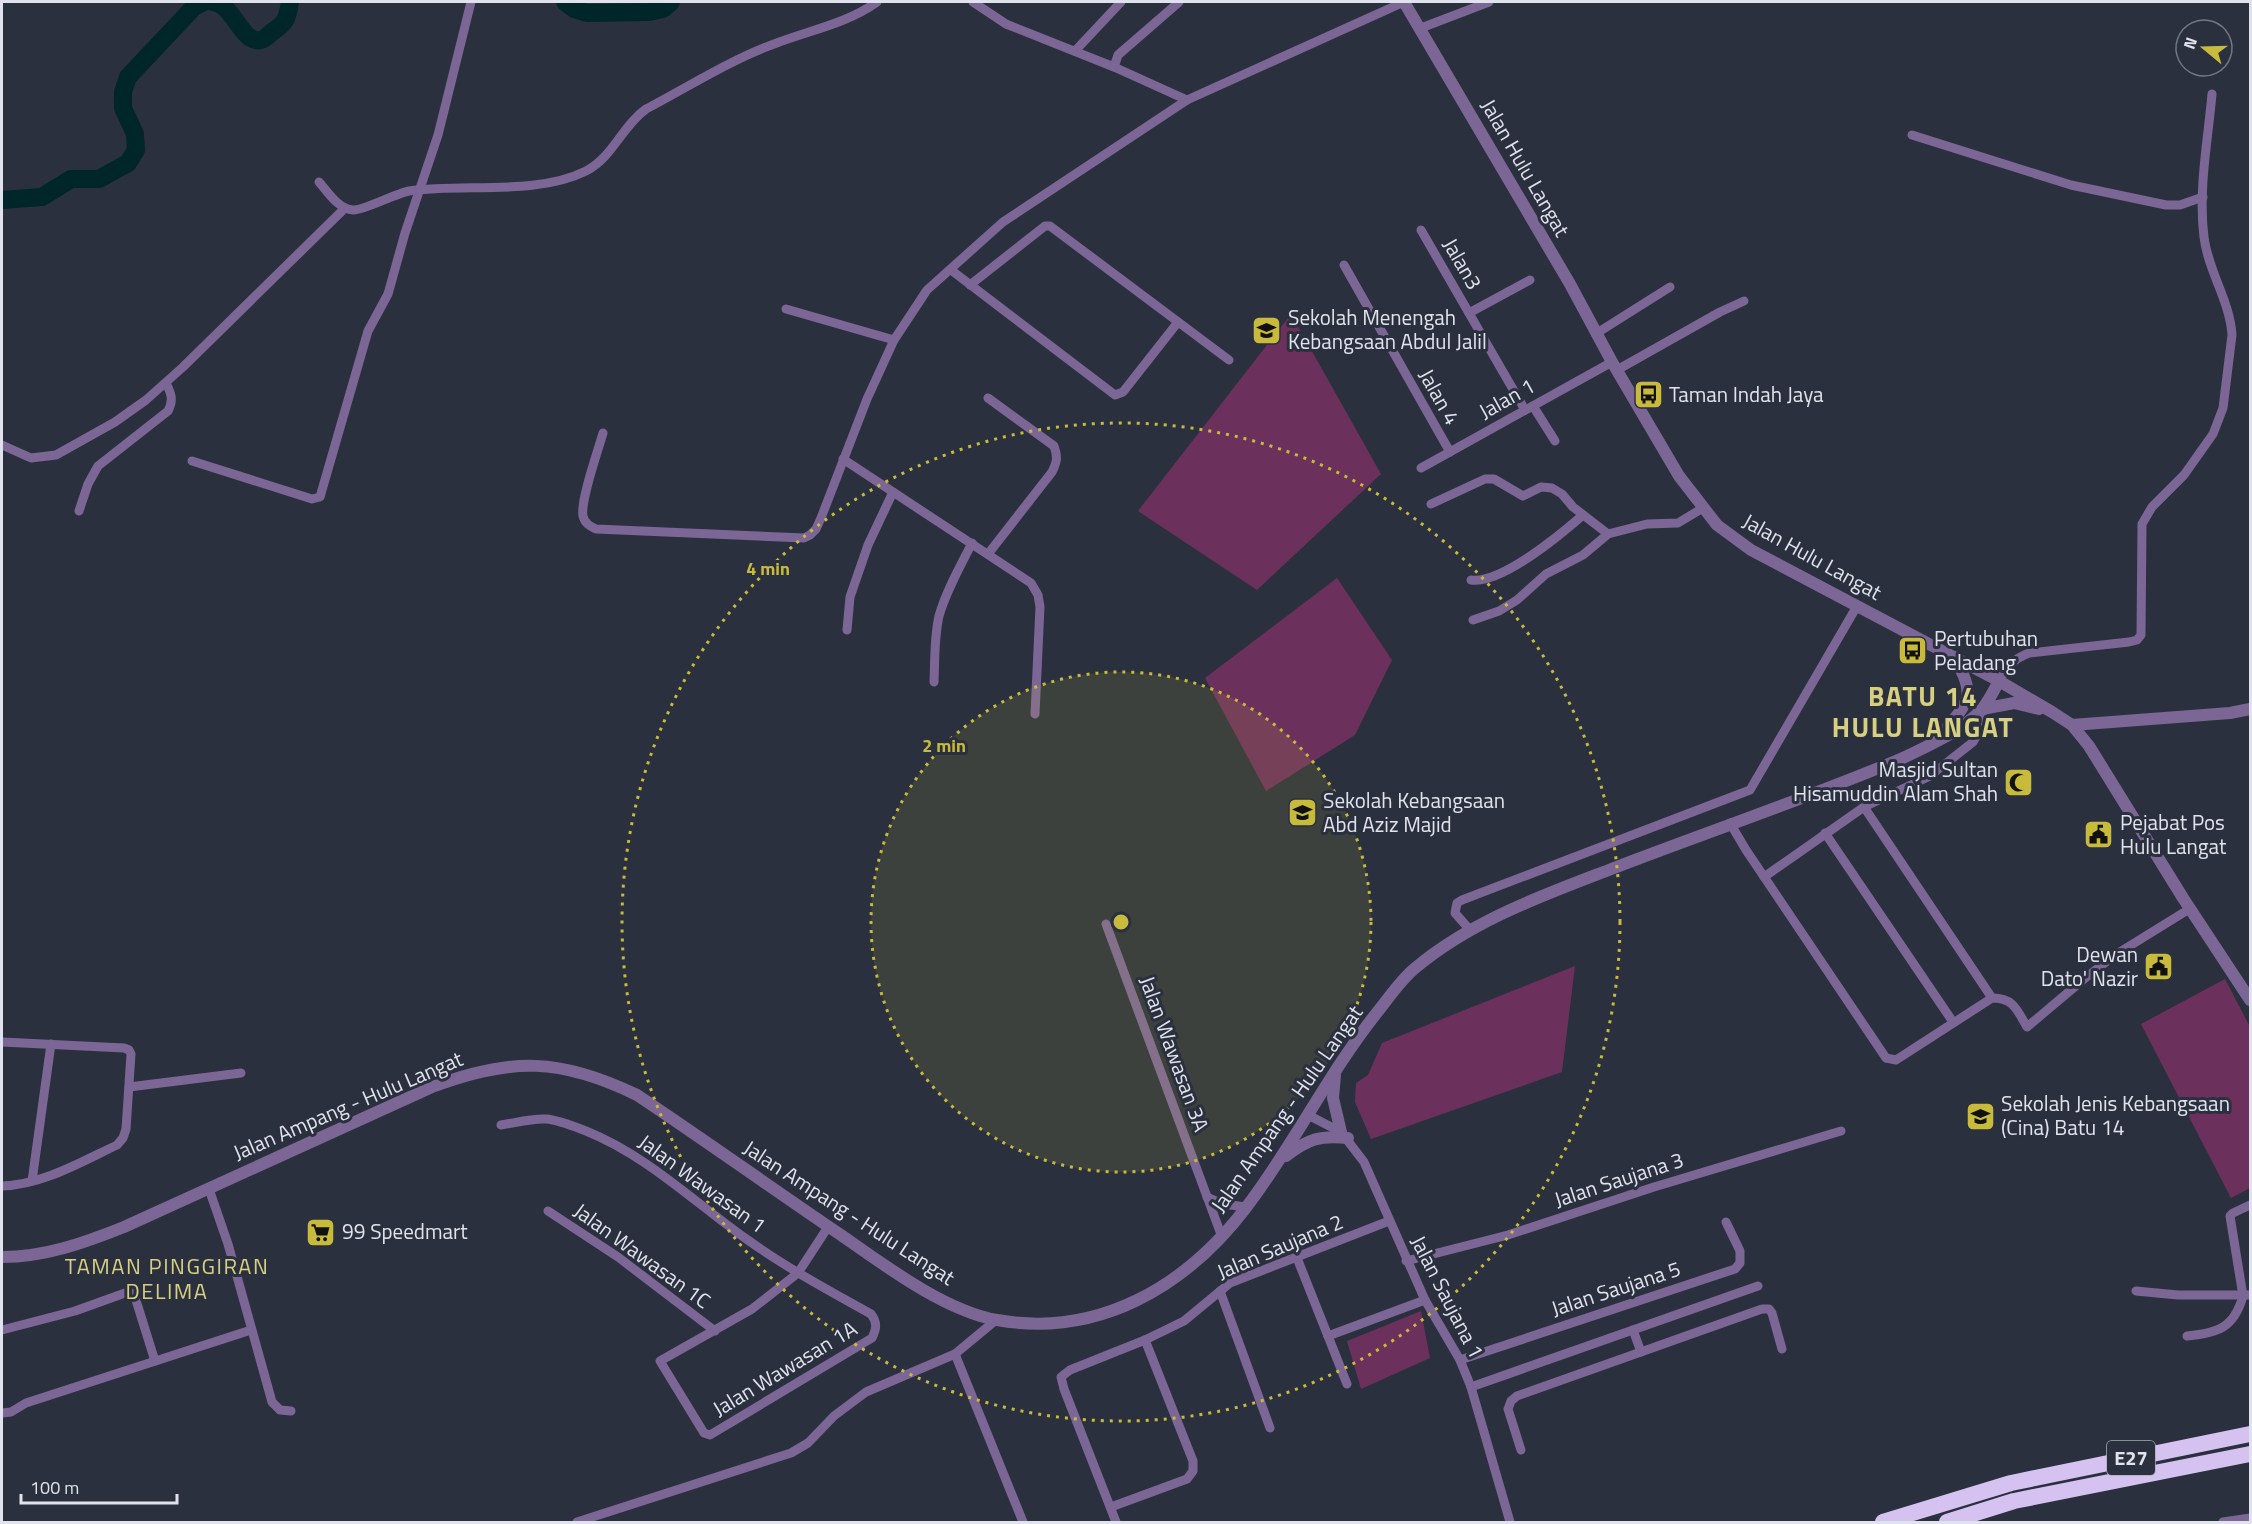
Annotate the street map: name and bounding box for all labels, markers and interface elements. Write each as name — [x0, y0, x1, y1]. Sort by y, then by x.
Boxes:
north arrow — [2174, 18, 2234, 78]
text: N — [2177, 34, 2203, 52]
street label: Jalan Hulu Langat — [1473, 93, 1579, 243]
street label: Jalan3 — [1435, 232, 1490, 295]
place label: Sekolah Menengah Kebangsaan Abdul Jalil — [1288, 301, 1487, 357]
school or university icon: Sekolah Menengah Kebangsaan Abdul Jalil — [1251, 314, 1283, 346]
street label: Jalan 4 — [1411, 363, 1468, 430]
street label: Jalan 1 — [1473, 370, 1540, 427]
place label: Taman Indah Jaya — [1669, 378, 1824, 410]
bus stop icon: Taman Indah Jaya — [1632, 379, 1664, 411]
street label: Jalan Hulu Langat — [1737, 505, 1888, 608]
text: 4 min — [746, 555, 790, 582]
place label: Pertubuhan Peladang — [1934, 622, 2038, 678]
bus stop icon: Pertubuhan Peladang — [1897, 635, 1929, 667]
district label: BATU 14 HULU LANGAT — [1832, 675, 2014, 747]
text: 2 min — [922, 732, 966, 759]
place label: Masjid Sultan Hisamuddin Alam Shah — [1793, 753, 1998, 809]
mosque icon: Masjid Sultan Hisamuddin Alam Shah — [2003, 766, 2035, 798]
place label: Sekolah Kebangsaan Abd Aziz Majid — [1323, 784, 1505, 840]
school or university icon: Sekolah Kebangsaan Abd Aziz Majid — [1286, 797, 1318, 829]
place label: Pejabat Pos Hulu Langat — [2120, 806, 2227, 862]
public building icon: Pejabat Pos Hulu Langat — [2083, 819, 2115, 851]
centre of rings — [1111, 912, 1131, 932]
place label: Dewan Dato' Nazir — [2041, 938, 2138, 994]
public building icon: Dewan Dato' Nazir — [2143, 951, 2175, 983]
street label: Jalan Wawasan 3A — [1132, 971, 1218, 1136]
street label: Jalan Ampang - Hulu Langat — [1202, 998, 1370, 1219]
street label: Jalan Ampang - Hulu Langat — [228, 1042, 468, 1168]
place label: Sekolah Jenis Kebangsaan (Cina) Batu 14 — [2001, 1087, 2230, 1143]
school or university icon: Sekolah Jenis Kebangsaan (Cina) Batu 14 — [1964, 1100, 1996, 1132]
street label: Jalan Wawasan 1 — [632, 1126, 773, 1241]
street label: Jalan Ampang - Hulu Langat — [737, 1132, 962, 1293]
street label: Jalan Saujana 3 — [1550, 1143, 1687, 1215]
street label: Jalan Wawasan 1C — [567, 1194, 718, 1316]
street label: Jalan Saujana 2 — [1212, 1205, 1348, 1287]
place label: 99 Speedmart — [342, 1215, 468, 1247]
supermarket icon: 99 Speedmart — [305, 1216, 337, 1248]
street label: Jalan Saujana 1 — [1403, 1229, 1493, 1364]
district label: TAMAN PINGGIRAN DELIMA — [65, 1249, 269, 1308]
street label: Jalan Saujana 5 — [1547, 1252, 1684, 1324]
street label: Jalan Wawasan 1A — [706, 1312, 863, 1424]
road number: E27 — [2107, 1441, 2155, 1475]
scale bar — [21, 1467, 177, 1505]
text: 100 m — [30, 1474, 79, 1501]

